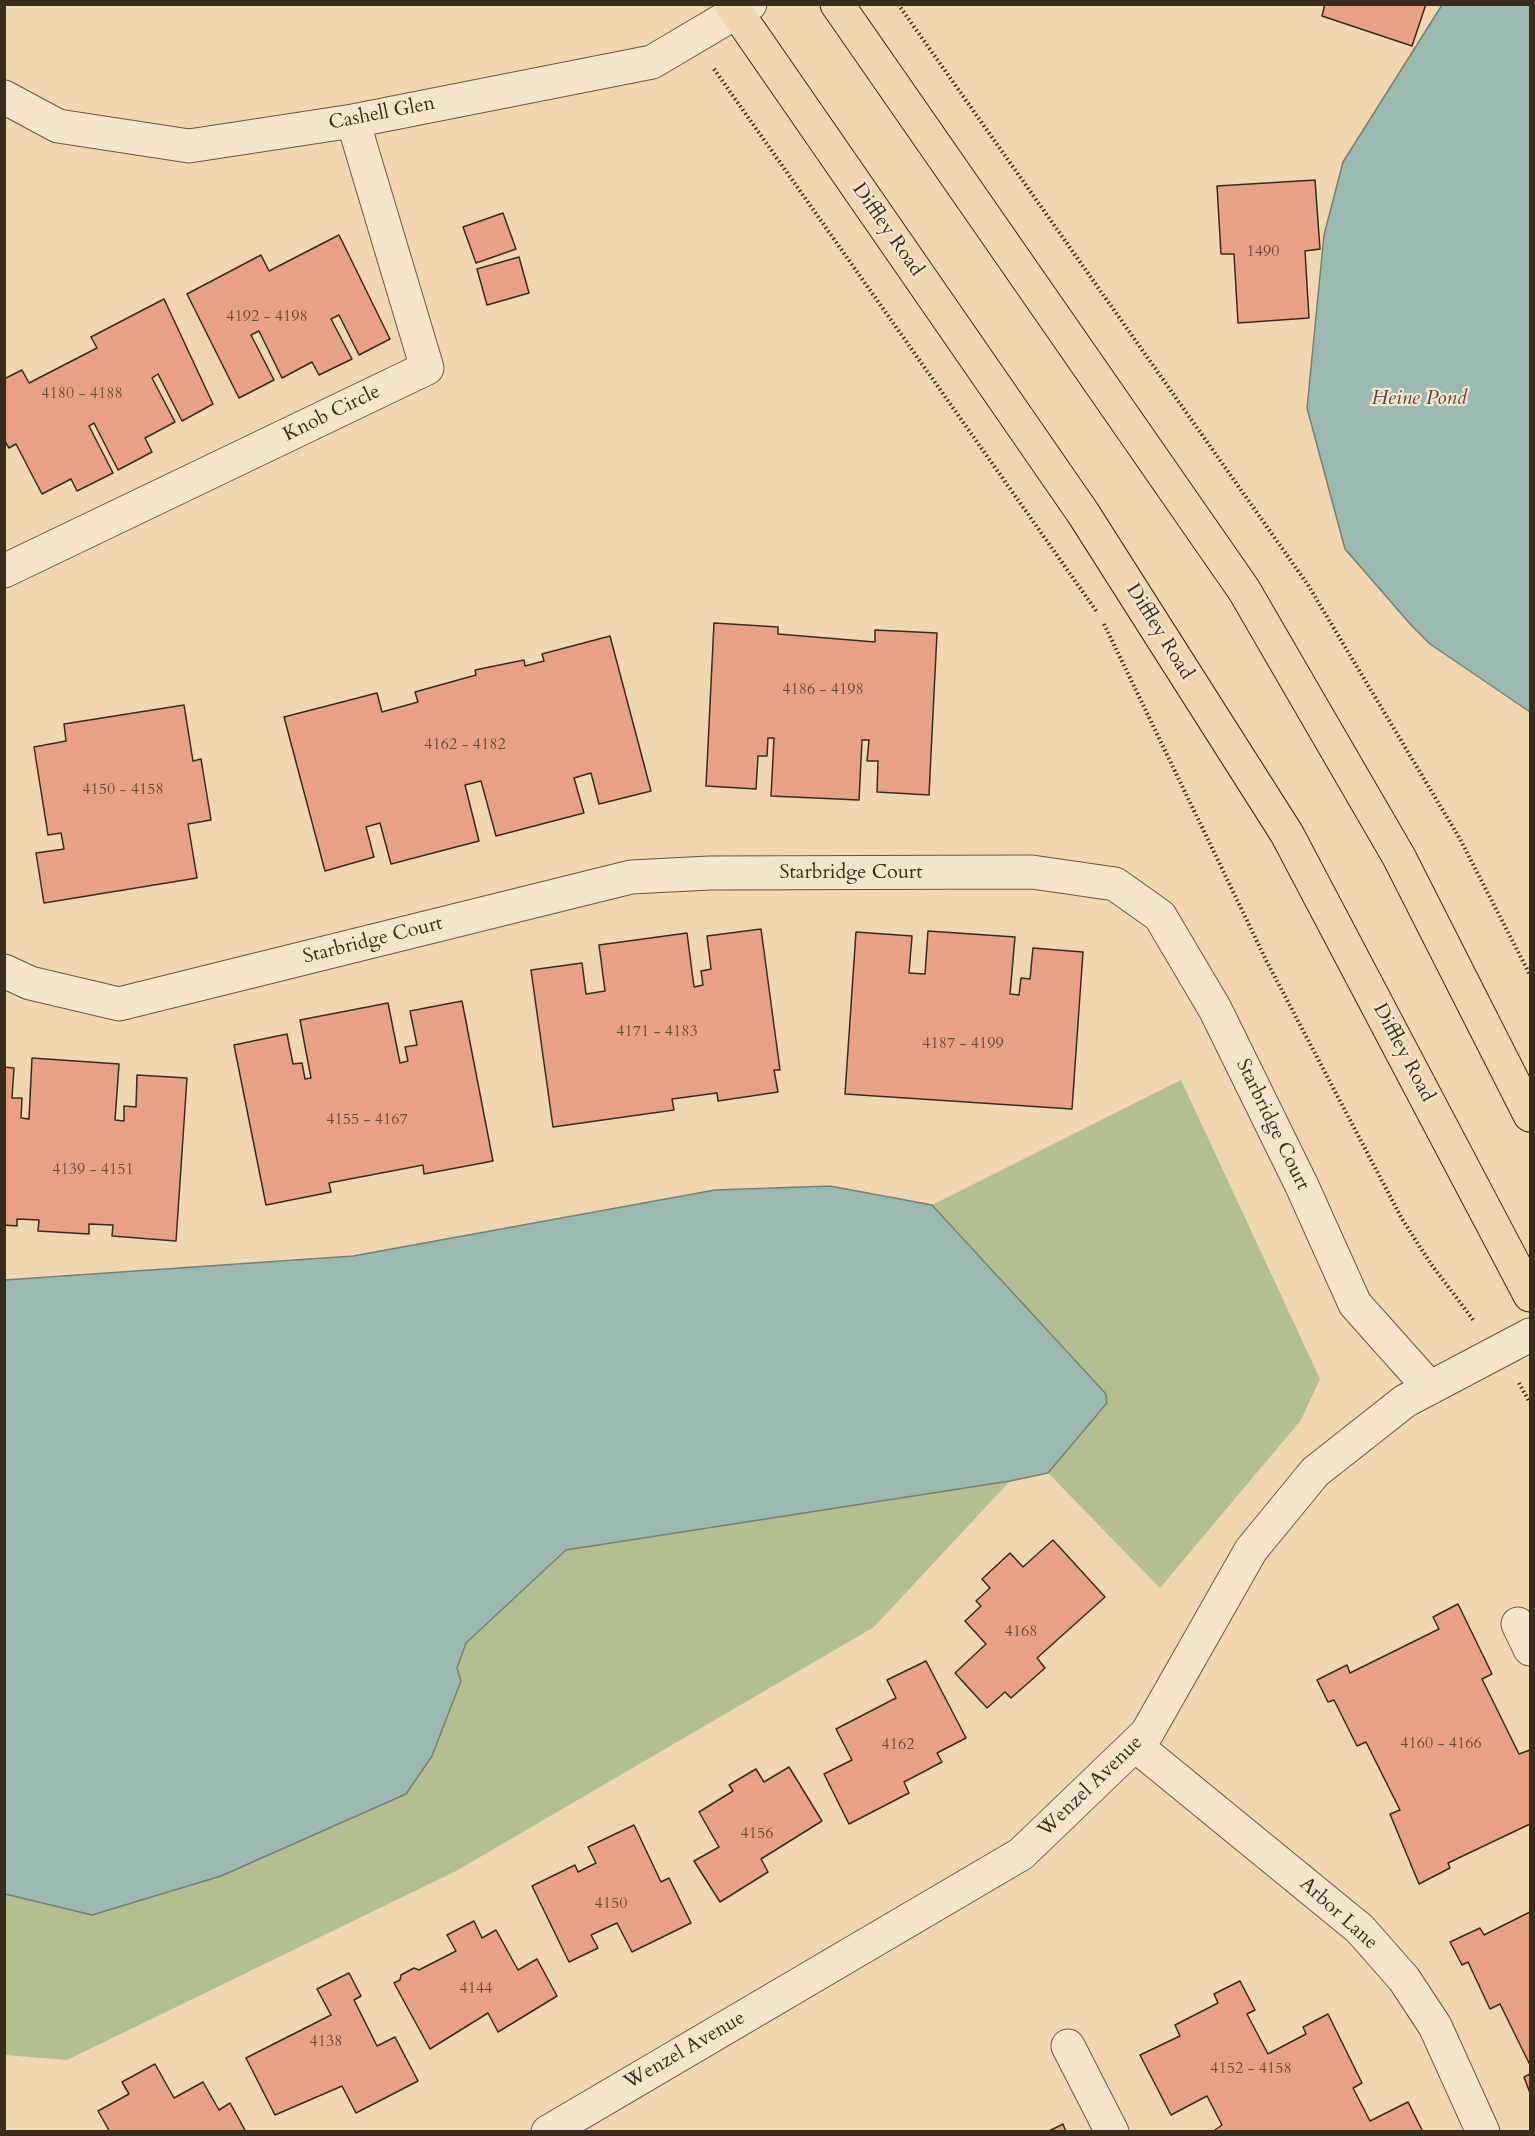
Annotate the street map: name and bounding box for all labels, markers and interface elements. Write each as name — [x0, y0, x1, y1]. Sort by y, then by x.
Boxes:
street label: Cashell Glen — [327, 92, 437, 136]
street label: Diffley Road — [846, 179, 928, 281]
house number: 1490 — [1247, 242, 1279, 262]
house number: 4192 - 4198 — [226, 307, 308, 327]
street label: Knob Circle — [280, 380, 384, 448]
house number: 4180 - 4188 — [41, 384, 123, 404]
water label: Heine Pond — [1371, 386, 1467, 412]
street label: Diffley Road — [1120, 580, 1198, 684]
house number: 4186 - 4198 — [782, 680, 864, 700]
house number: 4162 - 4182 — [424, 735, 506, 755]
house number: 4150 - 4158 — [82, 780, 164, 800]
street label: Starbridge Court — [780, 861, 922, 885]
street label: Starbridge Court — [301, 912, 445, 970]
street label: Diffley Road — [1367, 1000, 1439, 1106]
house number: 4171 - 4183 — [616, 1022, 698, 1042]
house number: 4187 - 4199 — [922, 1034, 1004, 1054]
street label: Starbridge Court — [1230, 1056, 1314, 1194]
house number: 4155 - 4167 — [326, 1110, 408, 1130]
house number: 4139 - 4151 — [52, 1160, 134, 1180]
house number: 4168 — [1005, 1622, 1037, 1642]
street label: Wenzel Avenue — [1034, 1731, 1148, 1843]
house number: 4160 - 4166 — [1400, 1734, 1482, 1754]
house number: 4162 — [882, 1735, 914, 1755]
house number: 4156 — [741, 1824, 773, 1844]
street label: Arbor Lane — [1294, 1873, 1382, 1955]
house number: 4150 — [595, 1894, 627, 1914]
house number: 4144 — [460, 1979, 492, 1999]
street label: Wenzel Avenue — [620, 2007, 750, 2095]
house number: 4138 — [310, 2032, 342, 2052]
house number: 4152 - 4158 — [1210, 2059, 1292, 2079]

